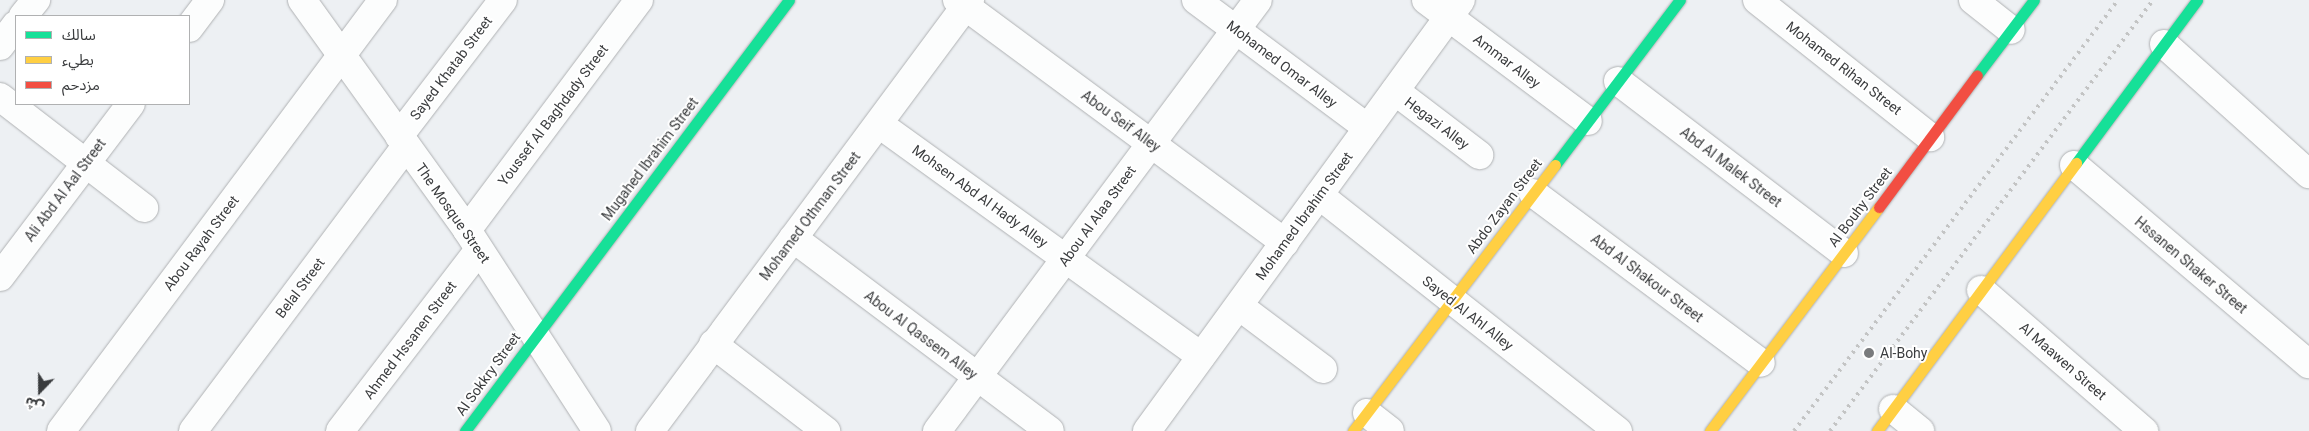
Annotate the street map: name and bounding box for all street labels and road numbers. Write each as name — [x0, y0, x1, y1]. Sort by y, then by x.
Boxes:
street label: Sayed Khatab Street — [406, 13, 496, 123]
street label: Mohamed Omar Alley — [1223, 17, 1341, 111]
street label: Mohamed Rihan Street — [1783, 18, 1905, 118]
street label: Ammar Alley — [1470, 30, 1544, 92]
street label: Youssef Al Baghdady Street — [494, 41, 612, 189]
street label: Abou Seif Alley — [1078, 87, 1164, 155]
street label: Hegazi Alley — [1401, 93, 1473, 153]
street label: Mugahed Ibrahim Street — [598, 94, 702, 224]
street label: Abd Al Malek Street — [1677, 123, 1785, 211]
street label: Ali Abd Al Aal Street — [21, 135, 109, 245]
street label: Mohsen Abd Al Hady Alley — [909, 141, 1051, 251]
street label: Mohamed Othman Street — [756, 148, 864, 284]
street label: Mohamed Ibrahim Street — [1252, 149, 1356, 283]
street label: Abdo Zayan Street — [1463, 155, 1545, 257]
street label: The Mosque Street — [412, 160, 494, 266]
street label: Abou Al Alaa Street — [1055, 162, 1139, 270]
street label: Al Bouhy Street — [1825, 164, 1895, 250]
street label: Abou Rayah Street — [160, 192, 242, 294]
street label: Hssanen Shaker Street — [2131, 213, 2251, 317]
street label: Abd Al Shakour Street — [1588, 230, 1706, 326]
street label: Belal Street — [272, 255, 328, 321]
street label: Sayed Al Ahl Alley — [1419, 272, 1517, 354]
street label: Ahmed Hssanen Street — [360, 278, 460, 402]
street label: Abou Al Qassem Alley — [861, 287, 981, 383]
street label: Al Maawen Street — [2016, 319, 2110, 403]
street label: Al Sokkry Street — [452, 329, 524, 419]

